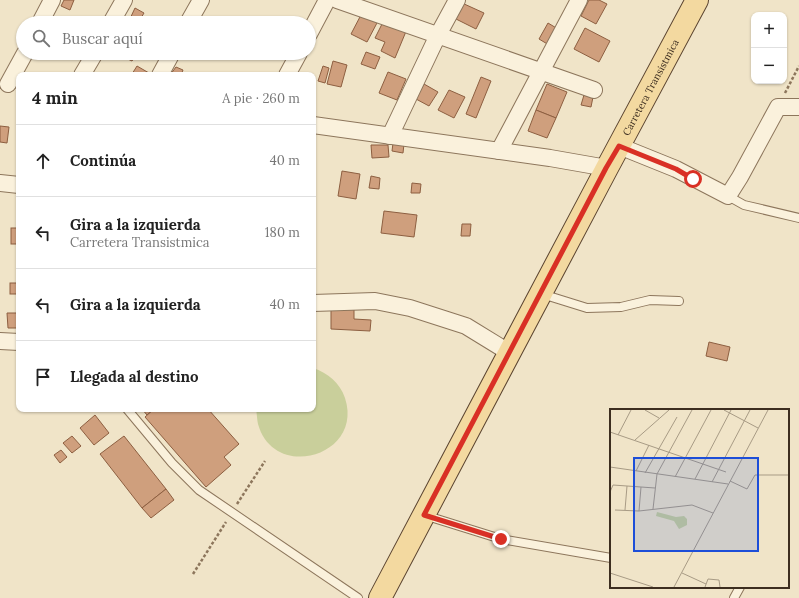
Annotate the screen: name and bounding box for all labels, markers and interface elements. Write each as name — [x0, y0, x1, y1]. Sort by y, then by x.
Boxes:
map controls — [751, 12, 787, 84]
button: + — [751, 12, 787, 48]
search box — [16, 16, 316, 60]
icon: search — [30, 27, 52, 49]
text: Buscar aquí — [62, 29, 143, 48]
street label: Carretera Transistmica — [620, 37, 682, 138]
button: − — [751, 48, 787, 84]
text: 4 min — [32, 87, 78, 109]
text: A pie · 260 m — [222, 90, 300, 107]
icon: ahead — [32, 150, 54, 172]
text: Continúa — [70, 151, 136, 170]
text: 40 m — [270, 152, 300, 169]
route start — [684, 170, 702, 188]
text: Gira a la izquierda — [70, 215, 201, 234]
icon: left — [32, 222, 54, 244]
text: 180 m — [265, 224, 300, 241]
text: Carretera Transistmica — [70, 234, 210, 251]
icon: left — [32, 294, 54, 316]
text: Gira a la izquierda — [70, 295, 201, 314]
text: 40 m — [270, 296, 300, 313]
icon: arrive — [32, 366, 54, 388]
text: Llegada al destino — [70, 367, 199, 386]
inset map — [610, 409, 789, 588]
route end — [492, 530, 510, 548]

